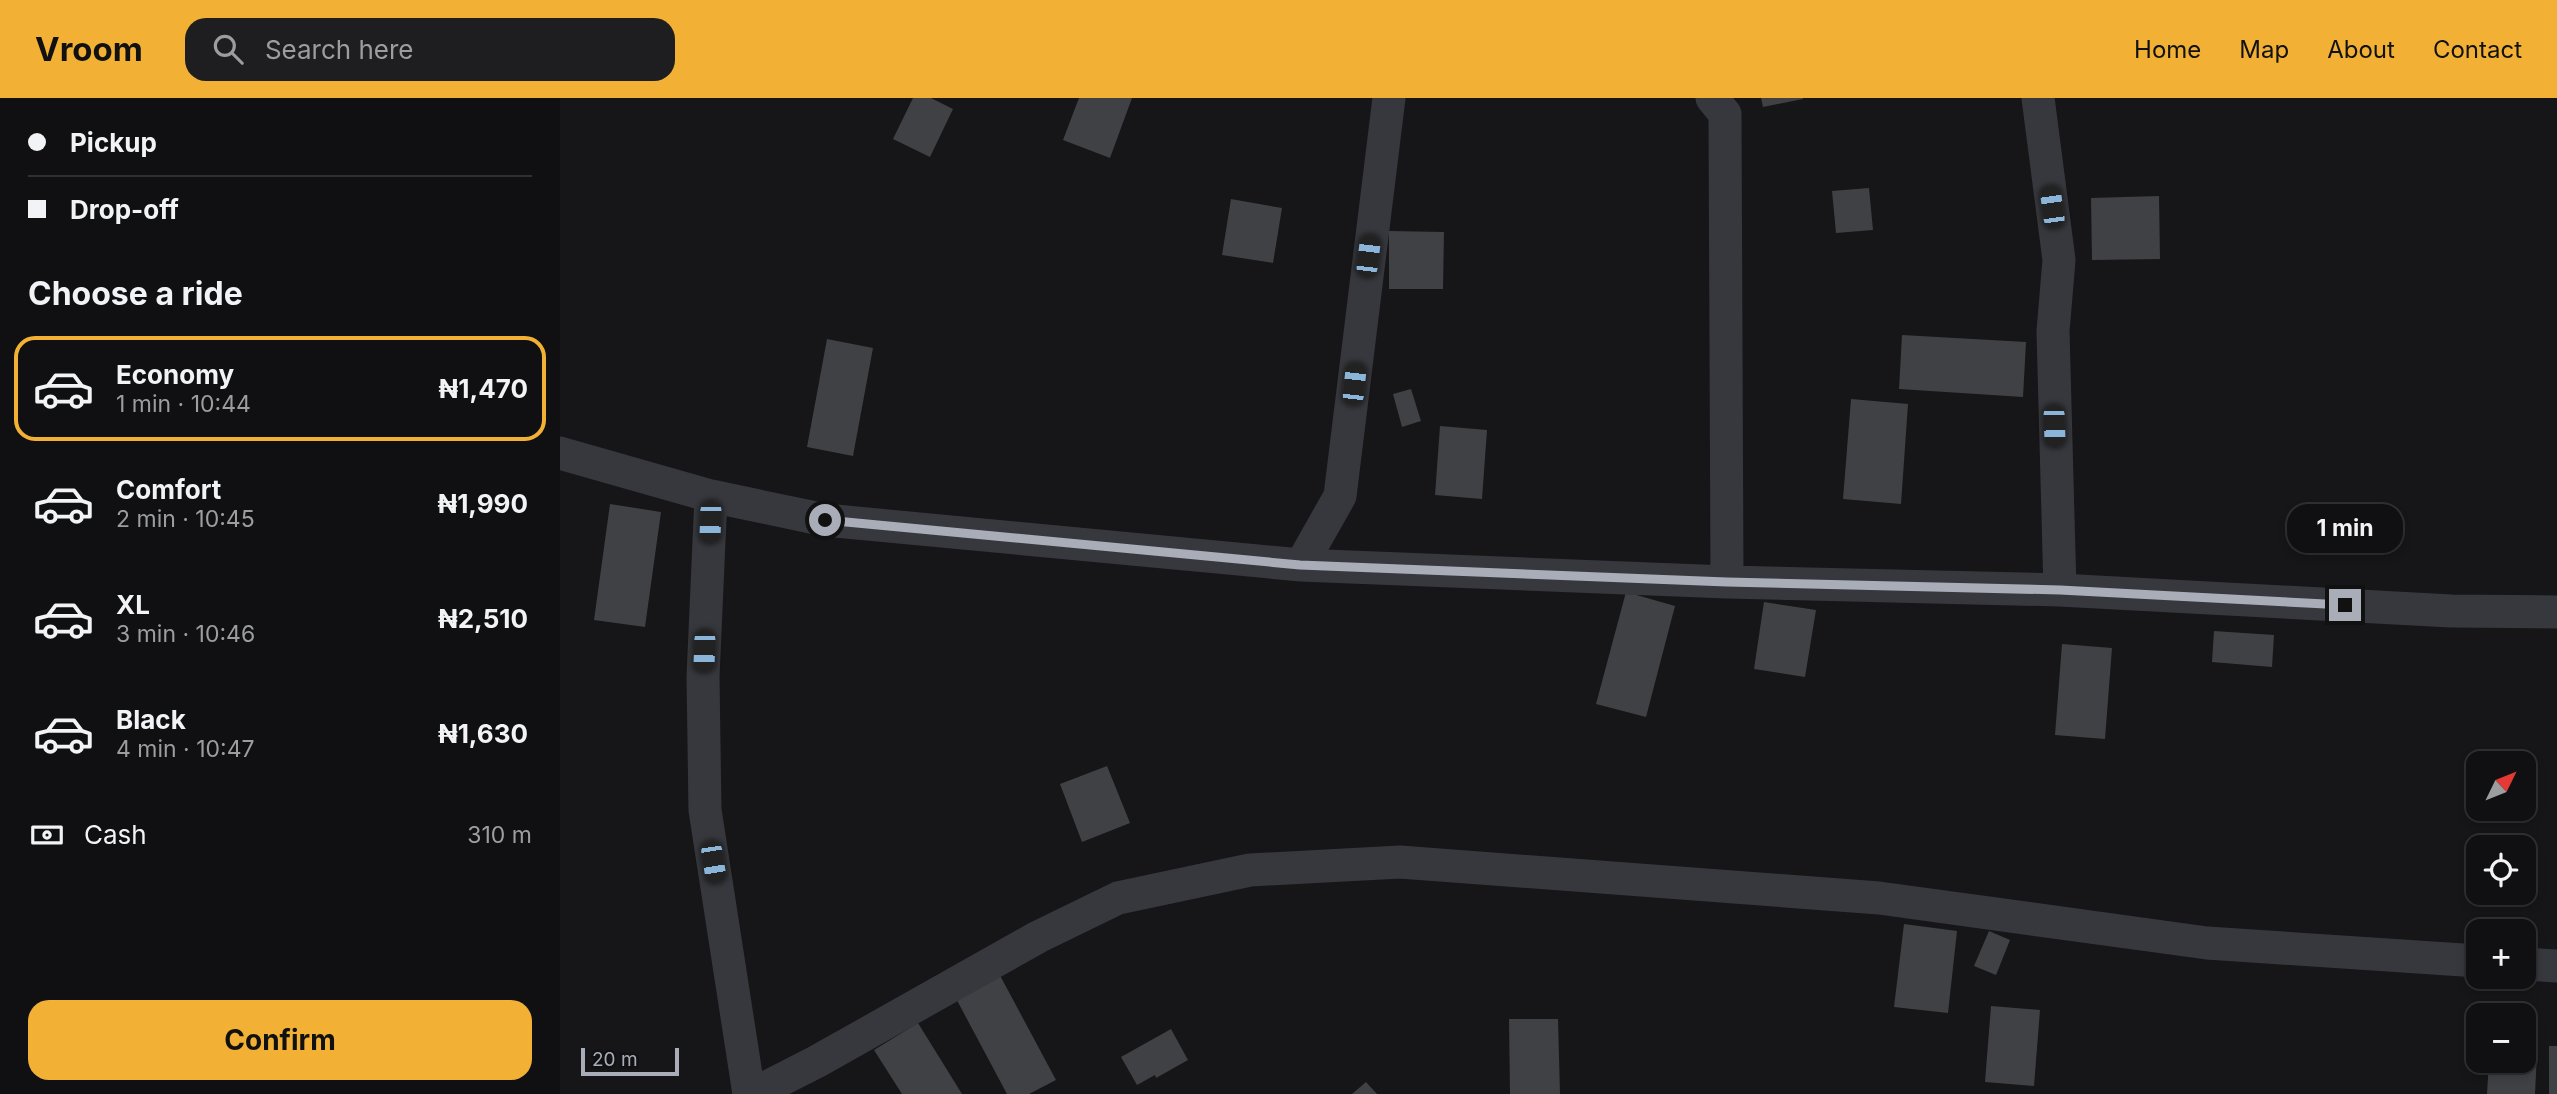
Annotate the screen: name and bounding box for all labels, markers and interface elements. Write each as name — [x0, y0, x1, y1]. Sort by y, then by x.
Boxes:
search box — [185, 18, 675, 81]
text: Vroom — [35, 29, 143, 69]
icon: search — [209, 30, 247, 68]
text: Search here — [265, 34, 414, 65]
text: Home — [2134, 35, 2201, 64]
text: Map — [2239, 35, 2289, 64]
text: About — [2327, 35, 2395, 64]
text: Contact — [2433, 35, 2522, 64]
text: Pickup — [70, 127, 157, 158]
car — [2039, 185, 2066, 229]
text: Drop-off — [70, 194, 179, 225]
car — [1356, 234, 1381, 278]
text: Choose a ride — [28, 274, 243, 313]
icon: car — [32, 357, 95, 420]
text: Economy — [116, 359, 234, 390]
car — [1342, 362, 1367, 406]
text: ₦1,470 — [439, 373, 528, 404]
text: 1 min · 10:44 — [116, 390, 251, 418]
car — [2043, 405, 2066, 447]
icon: car — [32, 472, 95, 535]
text: Comfort — [116, 474, 221, 505]
text: ₦1,990 — [437, 488, 528, 519]
car — [699, 501, 722, 543]
route start — [809, 504, 841, 536]
callout: 1 min — [2287, 504, 2403, 552]
text: 2 min · 10:45 — [116, 505, 255, 533]
text: 1 min — [2317, 514, 2373, 542]
icon: car — [32, 587, 95, 650]
text: XL — [116, 589, 150, 620]
route end — [2329, 589, 2361, 621]
text: ₦2,510 — [438, 603, 528, 634]
text: 3 min · 10:46 — [116, 620, 255, 648]
car — [693, 630, 716, 672]
icon: car — [32, 702, 95, 765]
text: Black — [116, 704, 186, 735]
text: ₦1,630 — [438, 718, 528, 749]
text: 4 min · 10:47 — [116, 735, 255, 763]
north arrow — [2466, 751, 2536, 821]
map controls — [2466, 751, 2536, 1073]
icon: cash — [28, 816, 66, 854]
text: Cash — [84, 819, 147, 850]
text: 310 m — [467, 821, 532, 849]
button: locate — [2466, 835, 2536, 905]
car — [700, 840, 727, 884]
button: + — [2466, 919, 2536, 989]
button: Confirm — [28, 1000, 532, 1080]
button: − — [2466, 1003, 2536, 1073]
scale bar — [581, 1045, 679, 1077]
text: 20 m — [592, 1048, 638, 1071]

